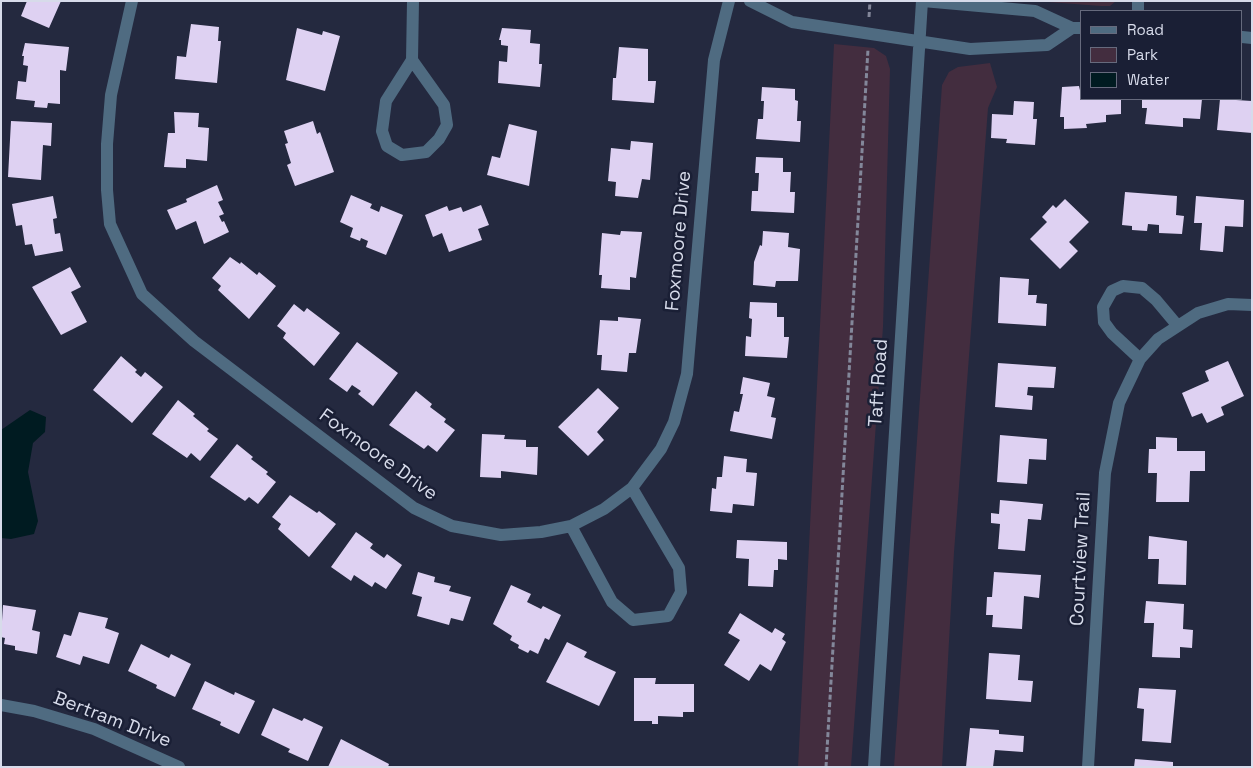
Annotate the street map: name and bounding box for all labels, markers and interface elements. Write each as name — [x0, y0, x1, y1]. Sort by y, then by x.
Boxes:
legend — [1080, 10, 1243, 100]
text: Road — [1127, 20, 1164, 39]
text: Park — [1127, 45, 1158, 64]
text: Water — [1127, 70, 1169, 89]
street label: Foxmoore Drive — [662, 170, 696, 312]
street label: Taft Road — [865, 338, 893, 428]
street label: Foxmoore Drive — [314, 404, 442, 506]
street label: Courtview Trail — [1066, 491, 1096, 627]
street label: Bertram Drive — [50, 687, 174, 753]

